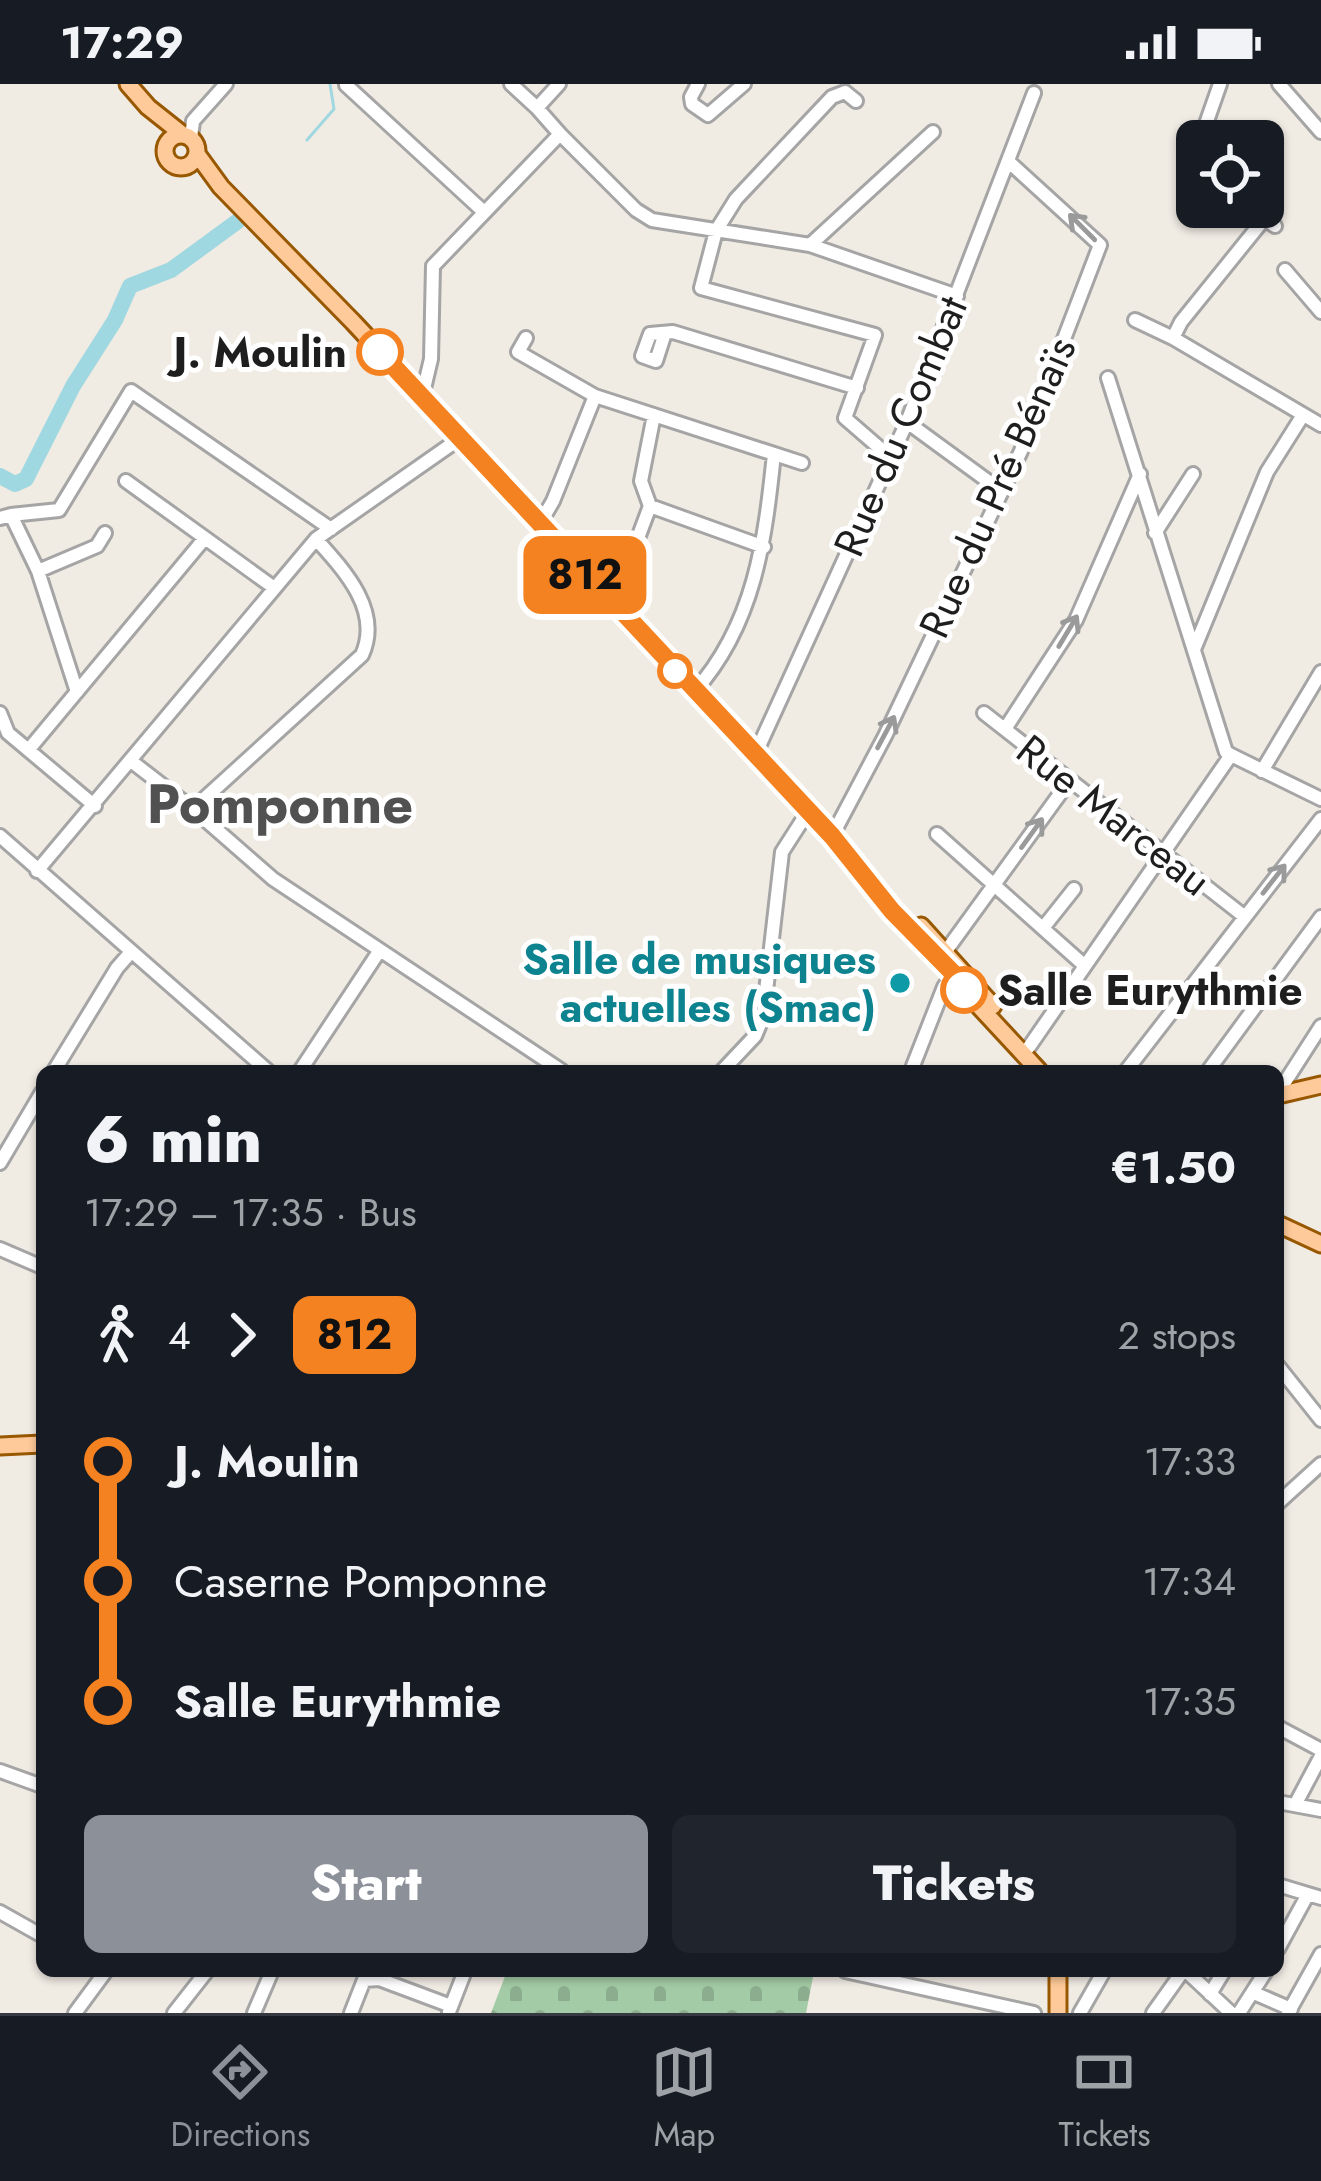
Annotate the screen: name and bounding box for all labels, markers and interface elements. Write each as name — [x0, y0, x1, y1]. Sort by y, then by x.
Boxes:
text: 17:29 — [60, 10, 184, 75]
map controls — [1176, 120, 1284, 228]
button: locate — [1176, 120, 1284, 228]
one-way arrow — [1068, 214, 1097, 242]
street label: Rue du Combat — [818, 287, 983, 566]
place label: J. Moulin — [167, 322, 347, 383]
street label: Rue du Pré Bénaïs — [904, 327, 1091, 647]
marker: J. Moulin — [358, 330, 402, 374]
line badge: 812 — [516, 536, 654, 614]
text: 812 — [547, 544, 623, 605]
one-way arrow — [1056, 615, 1080, 649]
unlabelled marker — [659, 655, 691, 687]
one-way arrow — [875, 715, 898, 751]
street label: Rue Marceau — [1004, 720, 1224, 911]
district label: Pomponne — [147, 765, 413, 843]
one-way arrow — [1019, 817, 1045, 850]
one-way arrow — [1260, 863, 1287, 895]
place label: Salle de musiques actuelles (Smac) — [523, 929, 876, 1038]
place label: Salle Eurythmie — [997, 960, 1302, 1021]
marker: Salle Eurythmie — [942, 968, 986, 1012]
marker: Salle de musiques actuelles (Smac) — [887, 970, 913, 996]
text: 6 min — [84, 1091, 262, 1187]
text: €1.50 — [1110, 1135, 1236, 1200]
text: 17:29 – 17:35 · Bus — [84, 1184, 417, 1241]
icon: walk — [84, 1302, 150, 1368]
icon: forward — [209, 1302, 275, 1368]
text: 812 — [317, 1304, 392, 1365]
text: 4 — [168, 1307, 191, 1364]
text: 2 stops — [1118, 1307, 1236, 1364]
text: J. Moulin — [174, 1429, 360, 1494]
text: 17:33 — [1144, 1433, 1236, 1490]
text: Caserne Pomponne — [174, 1549, 547, 1614]
text: 17:34 — [1142, 1553, 1236, 1610]
text: Salle Eurythmie — [174, 1669, 501, 1734]
text: 17:35 — [1143, 1673, 1236, 1730]
button: Start — [84, 1815, 648, 1953]
button: Tickets — [672, 1815, 1236, 1953]
tab: Directions — [171, 2039, 310, 2158]
tab: Map — [651, 2039, 717, 2158]
tab: Tickets — [1059, 2039, 1150, 2158]

